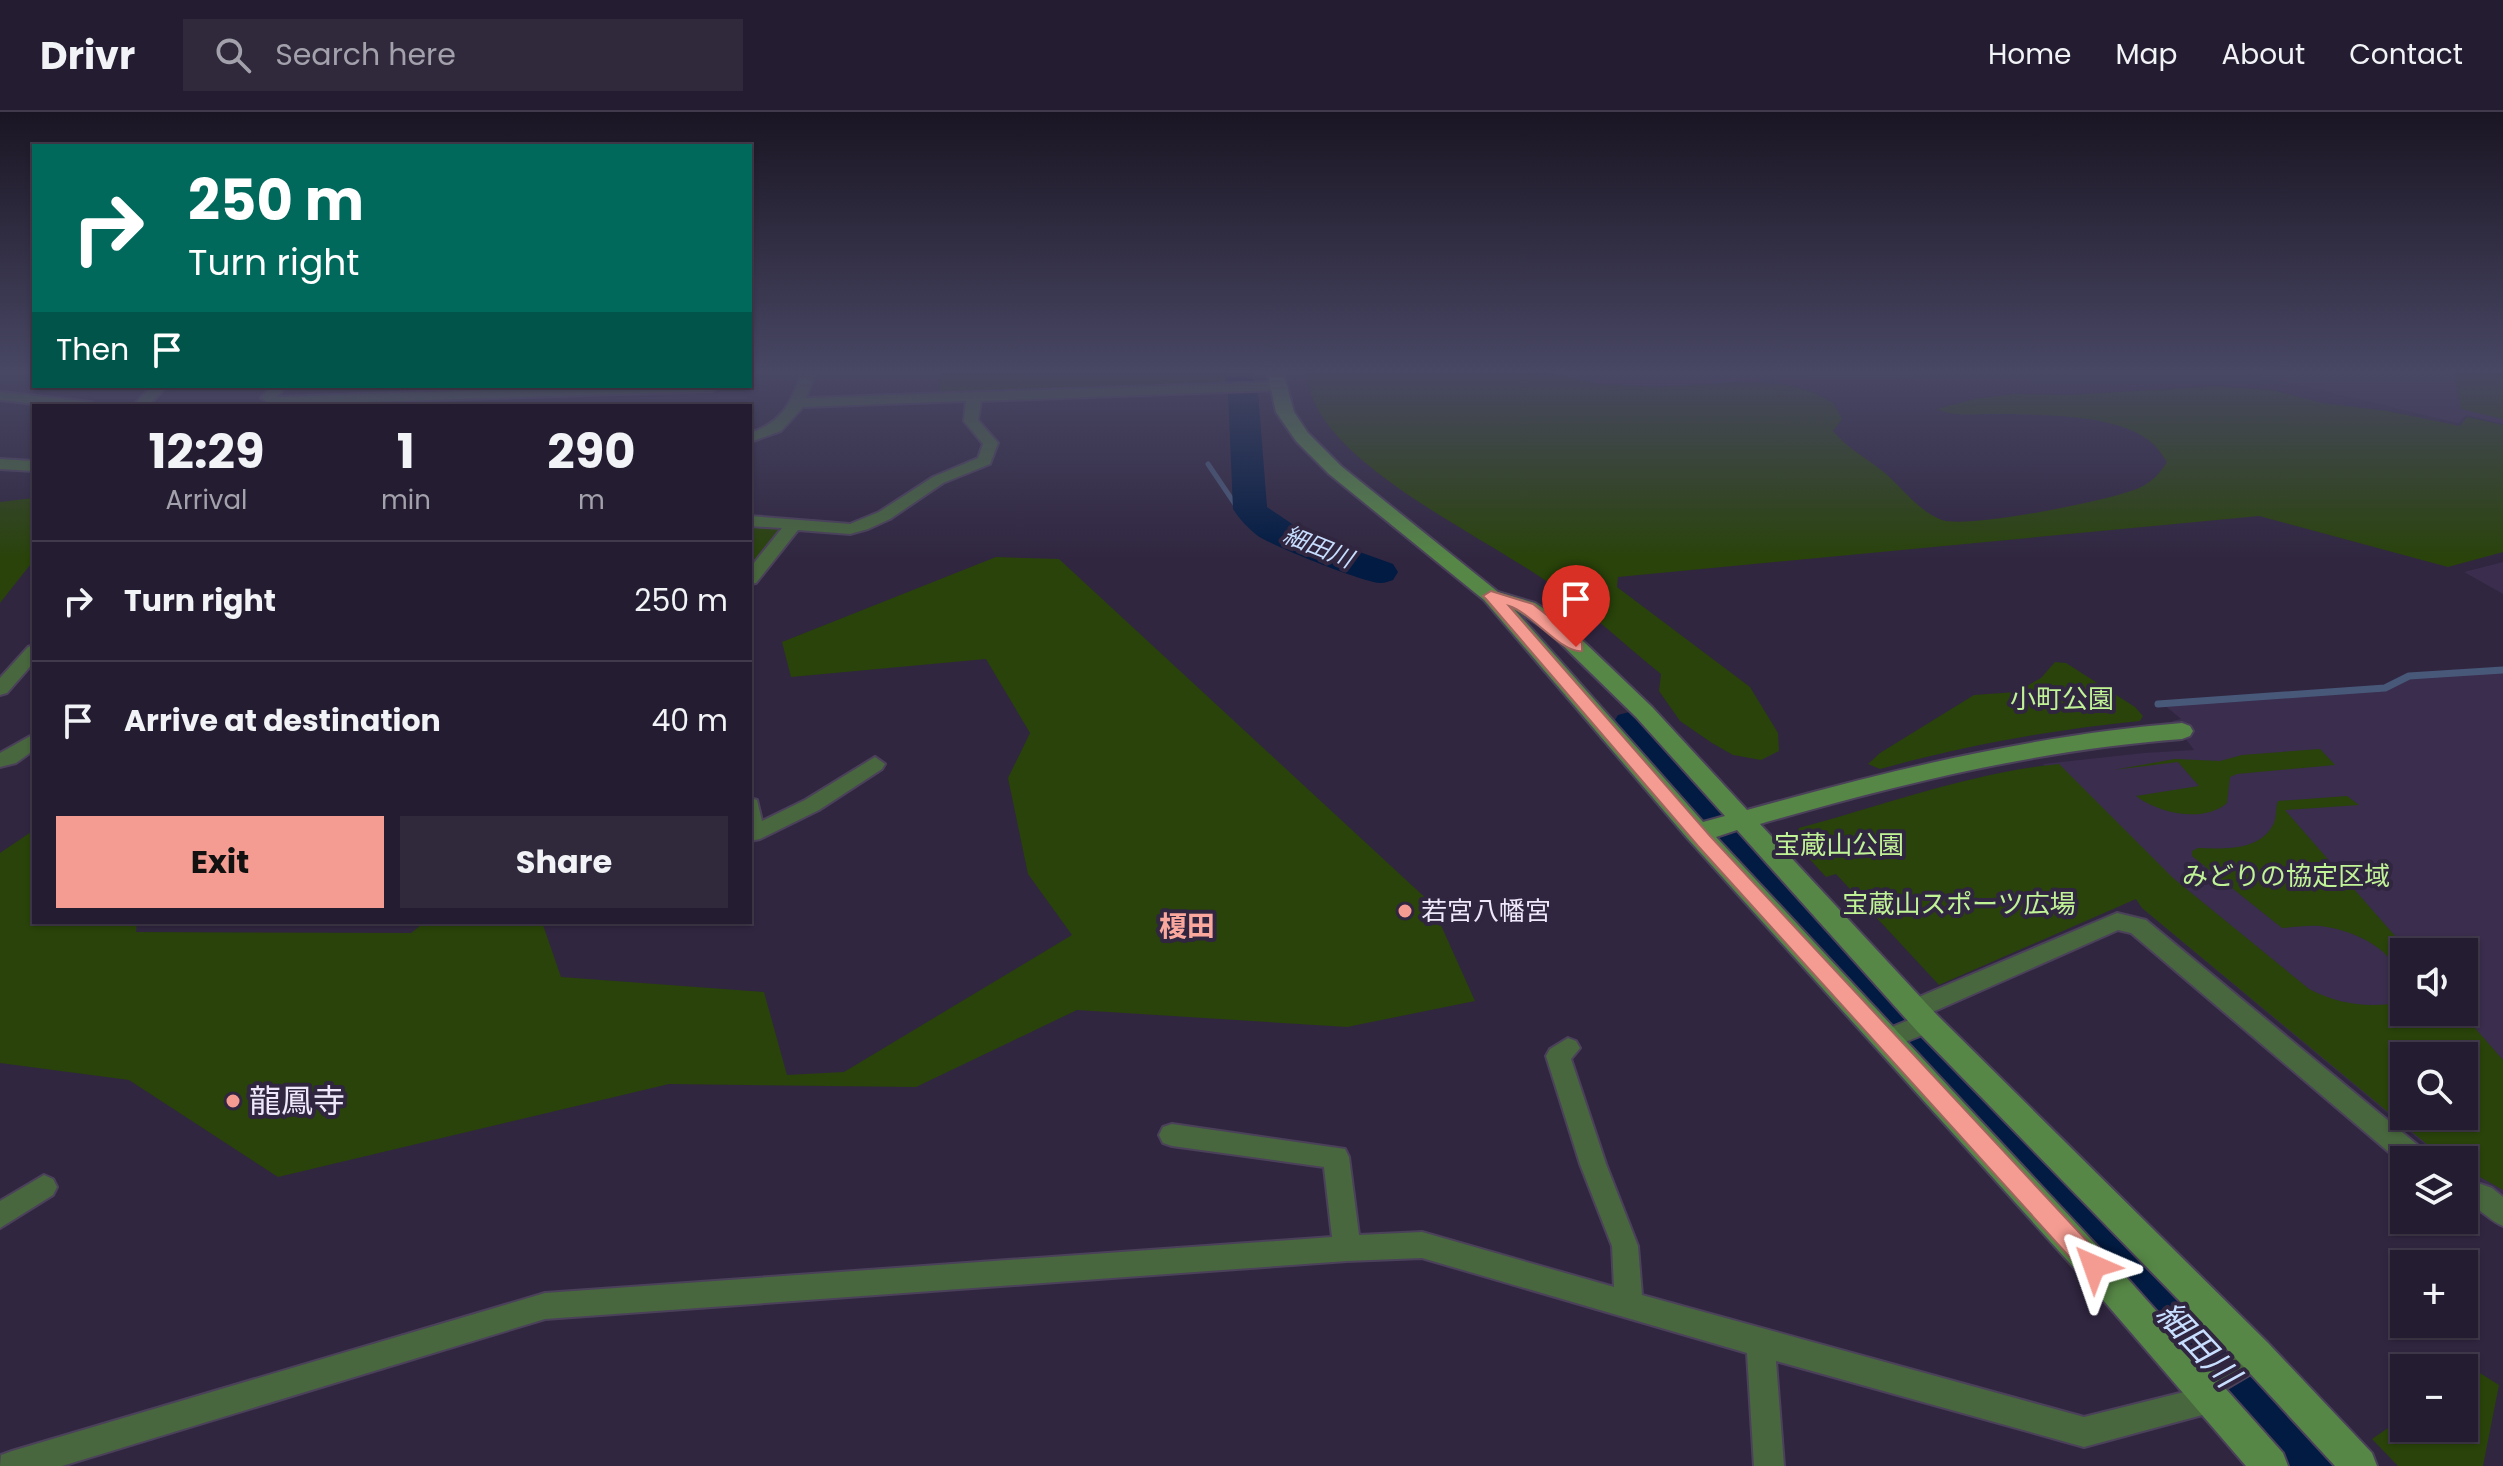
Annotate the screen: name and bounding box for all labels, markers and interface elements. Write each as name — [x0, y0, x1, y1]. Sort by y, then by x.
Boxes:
search box — [183, 19, 743, 91]
text: Drivr — [40, 29, 135, 82]
icon: search — [211, 33, 255, 77]
text: Search here — [275, 33, 456, 76]
text: Home — [1988, 35, 2071, 74]
text: Map — [2115, 35, 2177, 74]
text: About — [2221, 35, 2305, 74]
text: Contact — [2349, 35, 2463, 74]
text: 250 m — [188, 161, 364, 240]
icon: right — [56, 176, 160, 280]
text: Turn right — [188, 237, 359, 288]
text: Then — [56, 328, 129, 371]
icon: arrive — [145, 328, 189, 372]
text: 12:29 — [148, 418, 265, 485]
text: 1 — [397, 418, 415, 485]
text: 290 — [547, 418, 636, 485]
text: Arrival — [166, 482, 247, 518]
text: min — [381, 482, 431, 518]
text: m — [578, 482, 605, 518]
water label: 細田川 — [1279, 518, 1361, 576]
pin — [1542, 565, 1610, 647]
icon: arrive — [1554, 577, 1598, 621]
icon: right — [56, 579, 100, 623]
text: Turn right — [124, 579, 276, 622]
text: 250 m — [634, 579, 728, 622]
park label: 小町公園 — [2010, 681, 2114, 717]
icon: arrive — [56, 699, 100, 743]
text: Arrive at destination — [124, 699, 441, 742]
text: 40 m — [651, 699, 728, 742]
button: Exit — [56, 816, 384, 908]
button: Share — [400, 816, 728, 908]
park label: 宝蔵山公園 — [1774, 827, 1904, 863]
park label: みどりの協定区域 — [2182, 858, 2390, 894]
park label: 宝蔵山スポーツ広場 — [1842, 886, 2076, 922]
place label: 若宮八幡宮 — [1421, 893, 1551, 929]
marker: 若宮八幡宮 — [1396, 902, 1414, 920]
district label: 榎田 — [1159, 907, 1215, 946]
map controls — [2390, 938, 2478, 1442]
button: sound — [2390, 938, 2478, 1026]
button: search — [2390, 1042, 2478, 1130]
place label: 龍鳳寺 — [249, 1078, 345, 1123]
marker: 龍鳳寺 — [224, 1092, 242, 1110]
button: layers — [2390, 1146, 2478, 1234]
position arrow — [2052, 1224, 2136, 1308]
button: + — [2390, 1250, 2478, 1338]
water label: 細田川 — [2146, 1290, 2252, 1400]
button: − — [2390, 1354, 2478, 1442]

